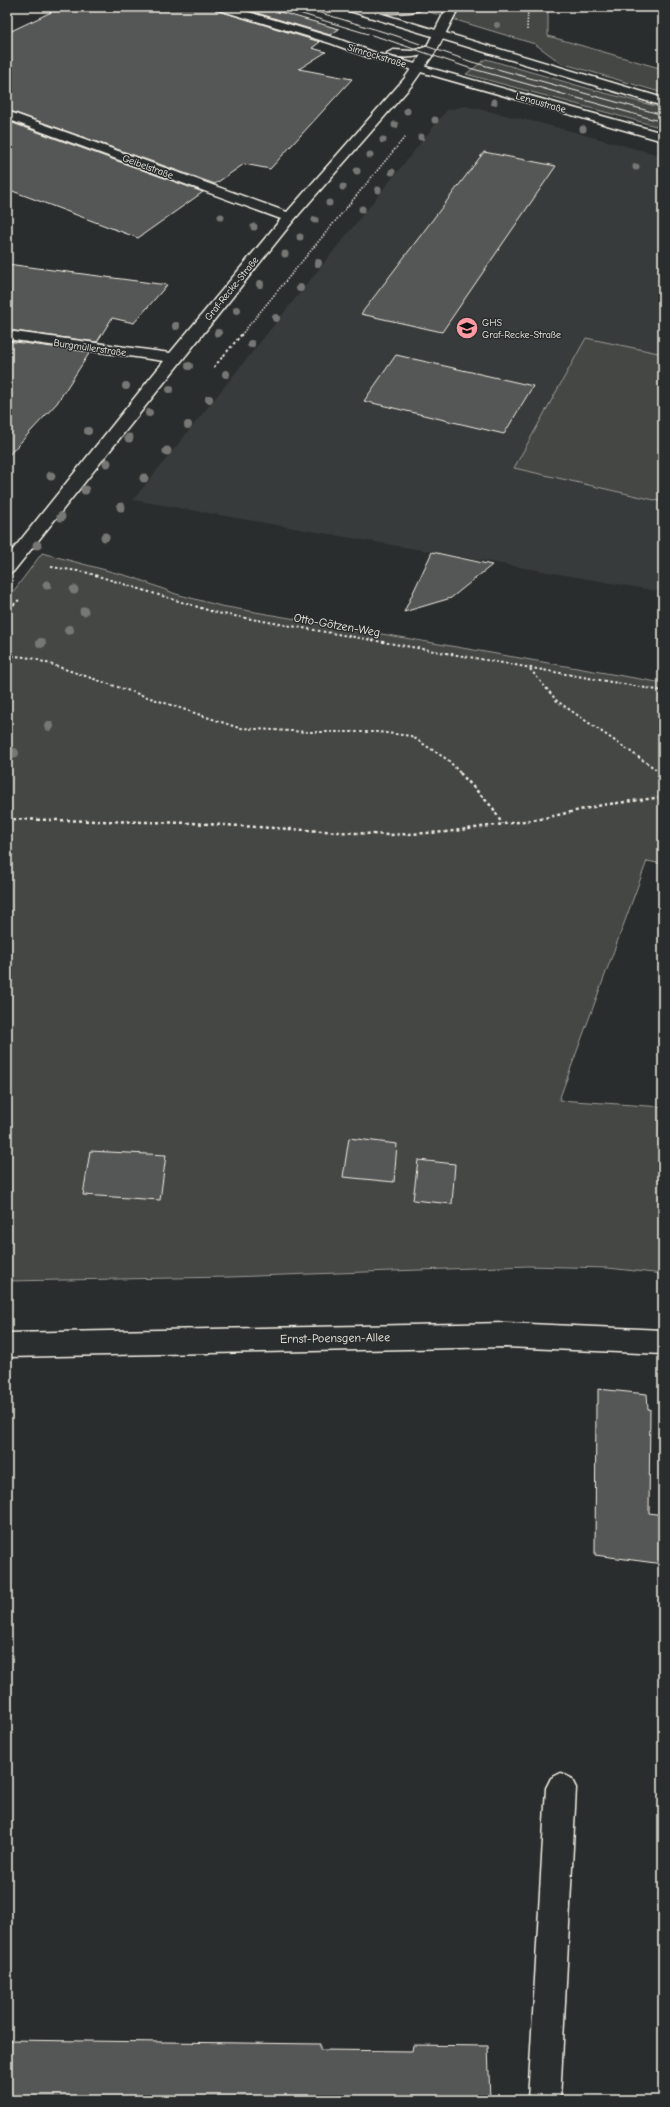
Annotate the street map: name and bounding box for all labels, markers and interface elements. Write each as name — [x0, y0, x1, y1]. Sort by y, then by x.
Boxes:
street label: Simrockstraße — [346, 41, 408, 71]
street label: Lenaustraße — [514, 90, 567, 116]
street label: Geibelstraße — [121, 152, 175, 182]
street label: Graf-Recke-Straße — [202, 254, 261, 323]
school or university icon: GHS Graf-Recke-Straße — [454, 315, 480, 341]
place label: GHS Graf-Recke-Straße — [482, 317, 561, 341]
street label: Burgmüllerstraße — [53, 337, 127, 359]
street label: Otto-Götzen-Weg — [293, 610, 381, 640]
street label: Ernst-Poensgen-Allee — [280, 1330, 390, 1346]

